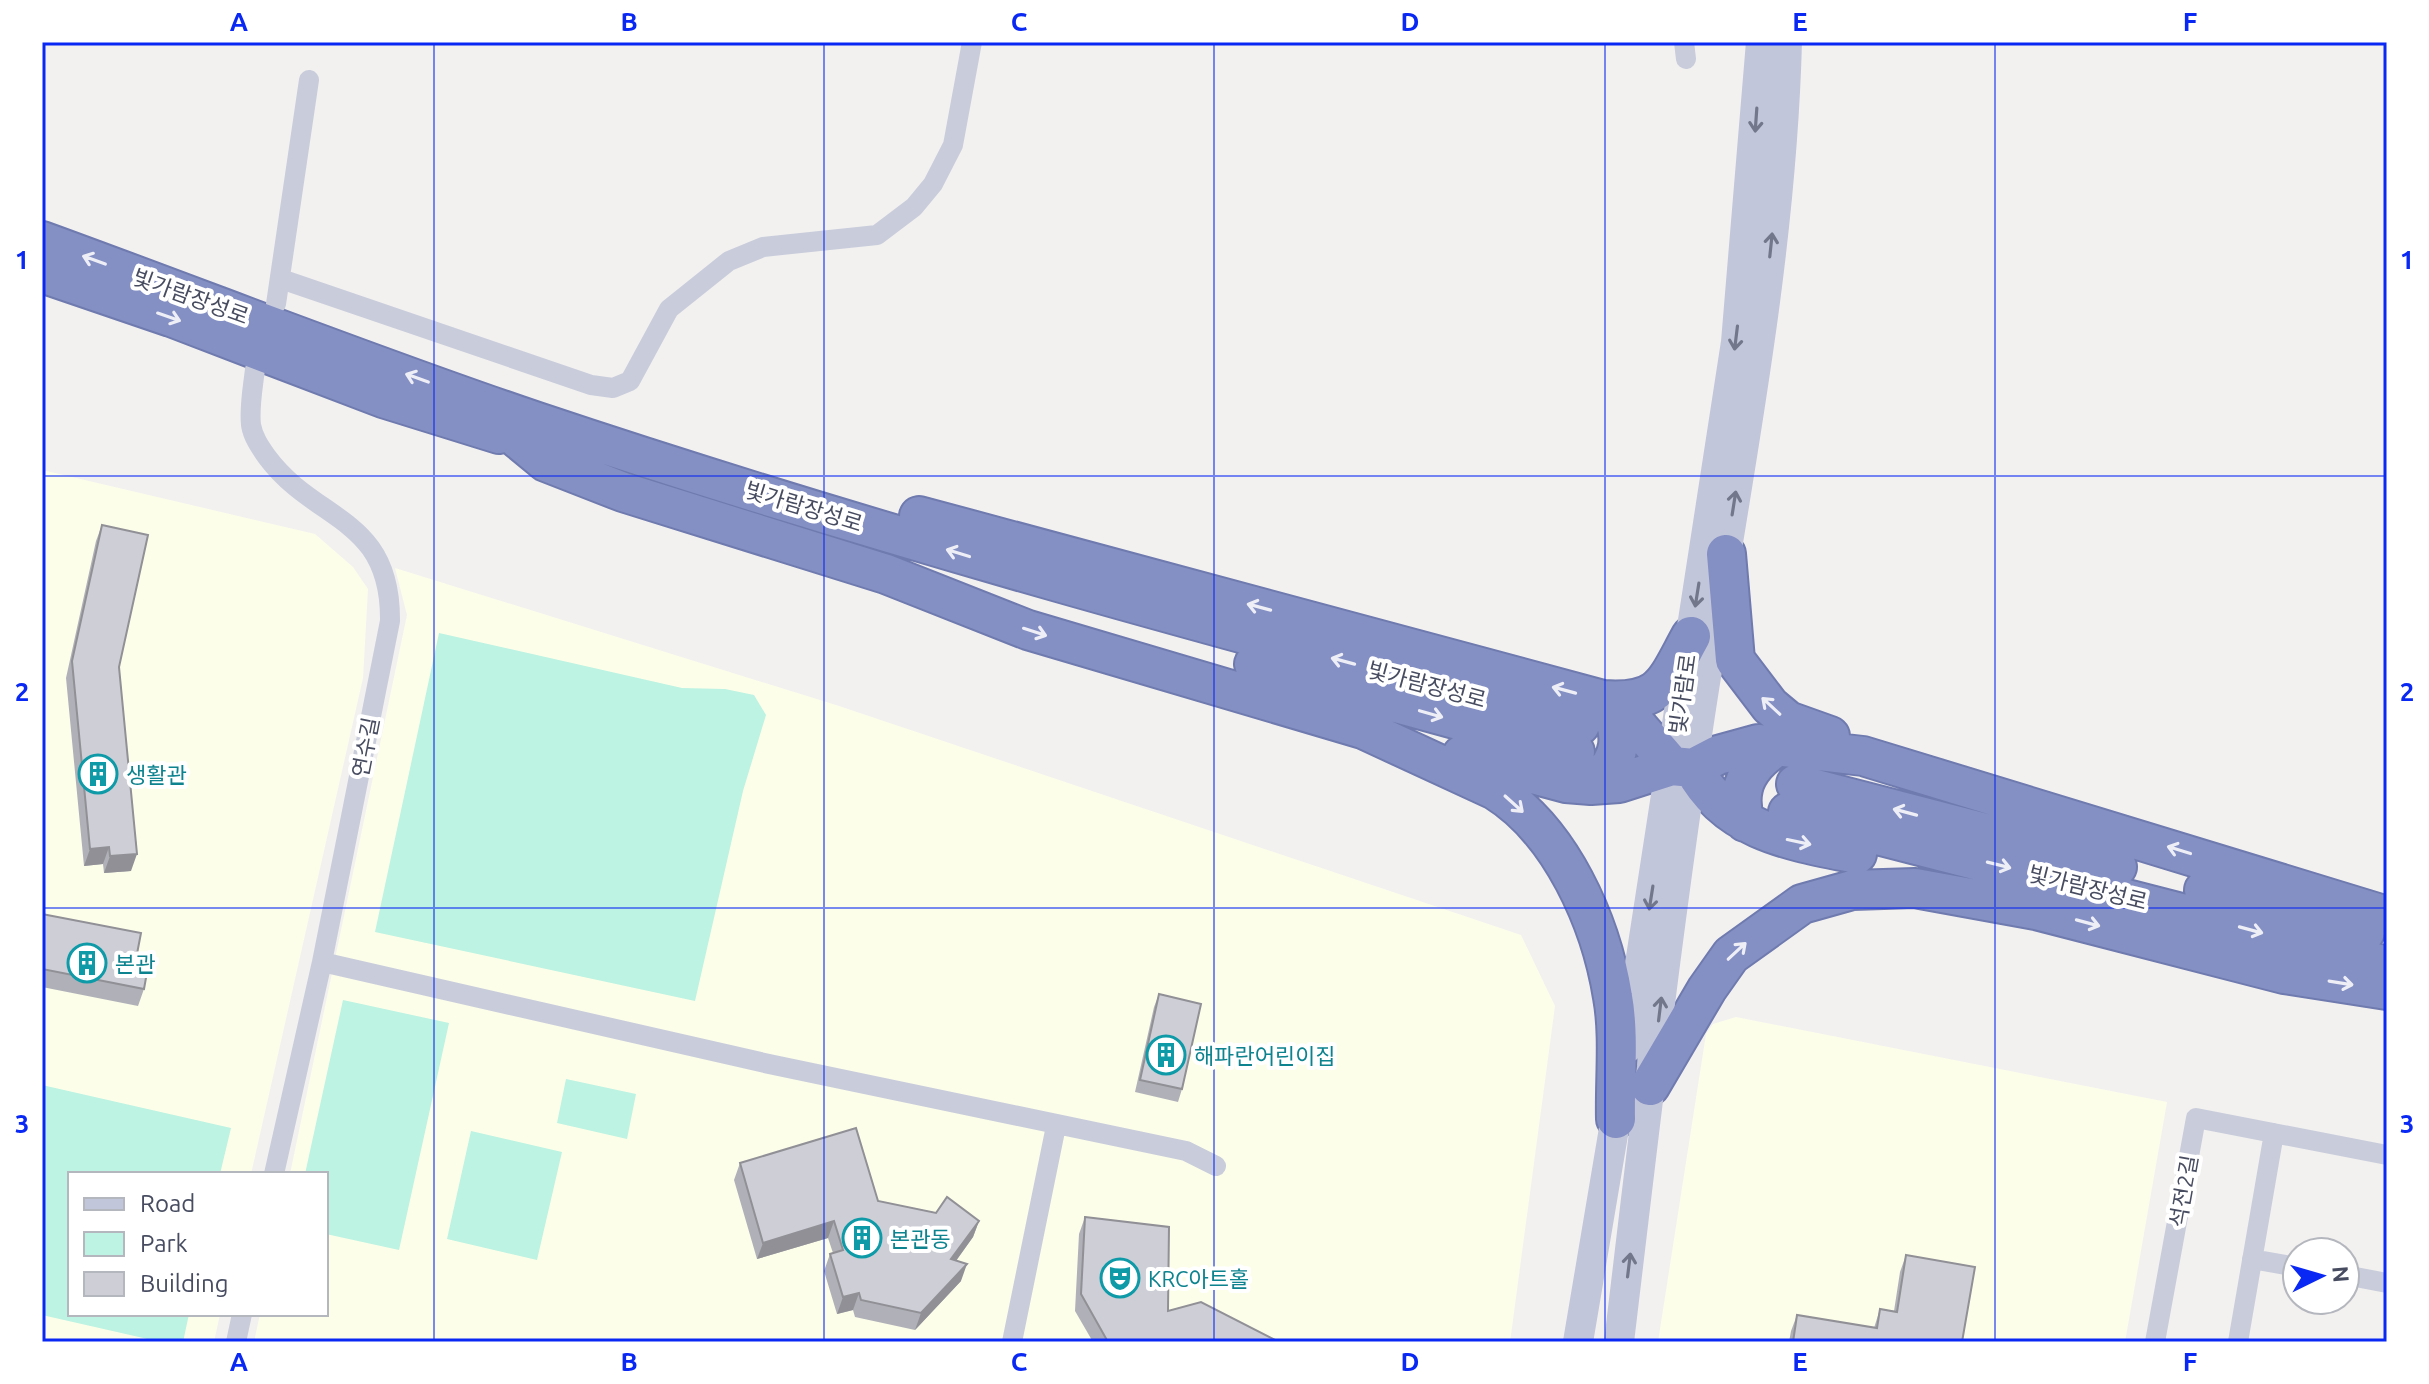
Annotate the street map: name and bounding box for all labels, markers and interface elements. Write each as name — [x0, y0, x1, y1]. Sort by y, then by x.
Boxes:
text: A — [230, 7, 249, 36]
text: B — [620, 7, 638, 36]
text: C — [1011, 7, 1028, 36]
text: D — [1401, 7, 1419, 36]
text: E — [1792, 7, 1808, 36]
text: F — [2183, 7, 2197, 36]
one-way arrow — [1748, 106, 1763, 133]
one-way arrow — [1764, 232, 1779, 259]
text: 1 — [15, 245, 29, 274]
text: 1 — [2400, 245, 2414, 274]
one-way arrow — [82, 252, 107, 266]
street label: 빛가람장성로 — [130, 263, 252, 329]
one-way arrow — [156, 310, 181, 325]
one-way arrow — [1729, 324, 1744, 351]
one-way arrow — [405, 370, 430, 385]
street label: 빛가람장성로 — [742, 476, 866, 536]
one-way arrow — [1727, 490, 1742, 516]
one-way arrow — [945, 545, 971, 560]
one-way arrow — [1689, 581, 1704, 607]
one-way arrow — [1246, 599, 1272, 614]
one-way arrow — [1021, 625, 1047, 640]
street label: 빛가람로 — [1664, 652, 1700, 736]
one-way arrow — [1330, 653, 1356, 668]
street label: 빛가람장성로 — [1365, 656, 1489, 712]
text: 2 — [15, 677, 29, 706]
text: 2 — [2400, 677, 2414, 706]
one-way arrow — [1551, 682, 1577, 697]
one-way arrow — [1762, 697, 1782, 716]
one-way arrow — [1417, 707, 1443, 722]
street label: 연수길 — [347, 715, 383, 779]
building icon: 생활관 — [77, 753, 119, 795]
place label: 생활관 — [126, 762, 187, 787]
one-way arrow — [1504, 795, 1524, 814]
one-way arrow — [1893, 804, 1918, 819]
one-way arrow — [1785, 835, 1811, 850]
one-way arrow — [2167, 842, 2193, 857]
one-way arrow — [1986, 858, 2011, 873]
street label: 빛가람장성로 — [2026, 860, 2150, 914]
one-way arrow — [1643, 885, 1658, 910]
one-way arrow — [2075, 917, 2101, 932]
one-way arrow — [2237, 923, 2263, 938]
building icon: 본관 — [66, 942, 108, 984]
one-way arrow — [1727, 942, 1746, 961]
place label: 본관 — [115, 951, 155, 976]
one-way arrow — [2328, 976, 2353, 991]
one-way arrow — [1652, 996, 1667, 1023]
building icon: 해파란어린이집 — [1145, 1034, 1187, 1076]
place label: 해파란어린이집 — [1194, 1043, 1336, 1068]
text: 3 — [15, 1109, 29, 1138]
text: 3 — [2400, 1109, 2414, 1138]
street label: 석전2길 — [2164, 1153, 2202, 1229]
legend — [68, 1172, 328, 1316]
text: Road — [140, 1190, 195, 1217]
building icon: 본관동 — [841, 1217, 883, 1259]
place label: 본관동 — [890, 1226, 951, 1251]
text: Park — [140, 1230, 188, 1257]
north arrow — [2281, 1236, 2361, 1316]
one-way arrow — [1621, 1252, 1636, 1278]
theatre icon: KRC아트홀 — [1099, 1257, 1141, 1299]
text: N — [2328, 1265, 2355, 1283]
place label: KRC아트홀 — [1148, 1266, 1249, 1291]
text: Building — [140, 1270, 228, 1297]
text: A — [230, 1347, 249, 1376]
text: B — [620, 1347, 638, 1376]
text: C — [1011, 1347, 1028, 1376]
text: D — [1401, 1347, 1419, 1376]
text: E — [1792, 1347, 1808, 1376]
text: F — [2183, 1347, 2197, 1376]

